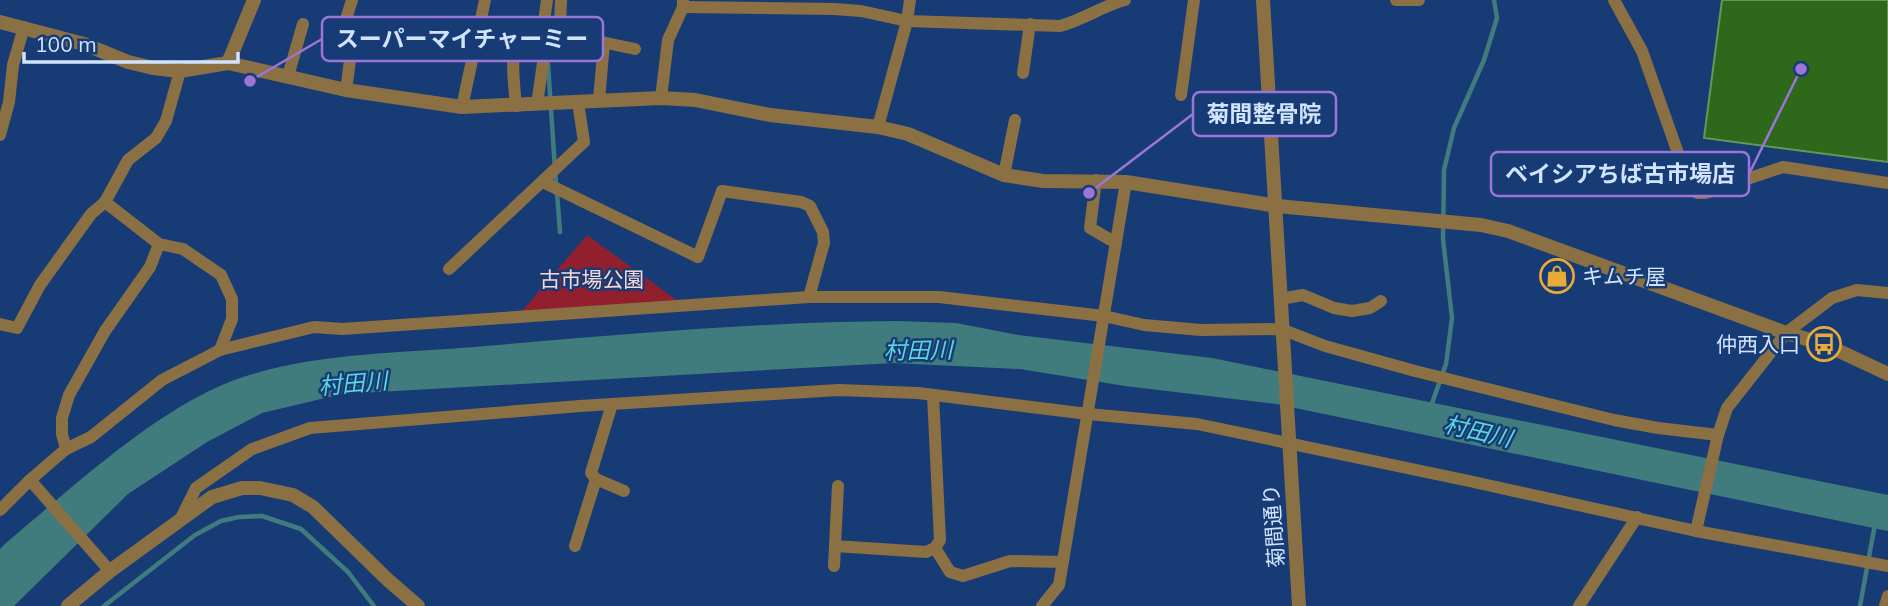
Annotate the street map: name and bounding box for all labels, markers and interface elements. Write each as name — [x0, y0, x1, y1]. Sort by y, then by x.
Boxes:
callout: スーパーマイチャーミー — [322, 17, 603, 61]
scale bar — [24, 21, 238, 65]
text: スーパーマイチャーミー — [336, 24, 588, 53]
text: 100 m — [35, 31, 97, 57]
callout: 菊間整骨院 — [1193, 92, 1336, 136]
text: 菊間整骨院 — [1207, 99, 1322, 128]
callout: ベイシアちば古市場店 — [1491, 152, 1749, 196]
text: ベイシアちば古市場店 — [1505, 159, 1735, 188]
shop icon: キムチ屋 — [1538, 257, 1576, 295]
place label: キムチ屋 — [1582, 263, 1666, 289]
park label: 古市場公園 — [540, 266, 645, 292]
bus stop icon: 仲西入口 — [1805, 325, 1843, 363]
place label: 仲西入口 — [1716, 331, 1800, 357]
water label: 村田川 — [883, 335, 956, 365]
water label: 村田川 — [317, 365, 392, 400]
water label: 村田川 — [1441, 409, 1518, 454]
street label: 菊間通り — [1257, 483, 1289, 569]

